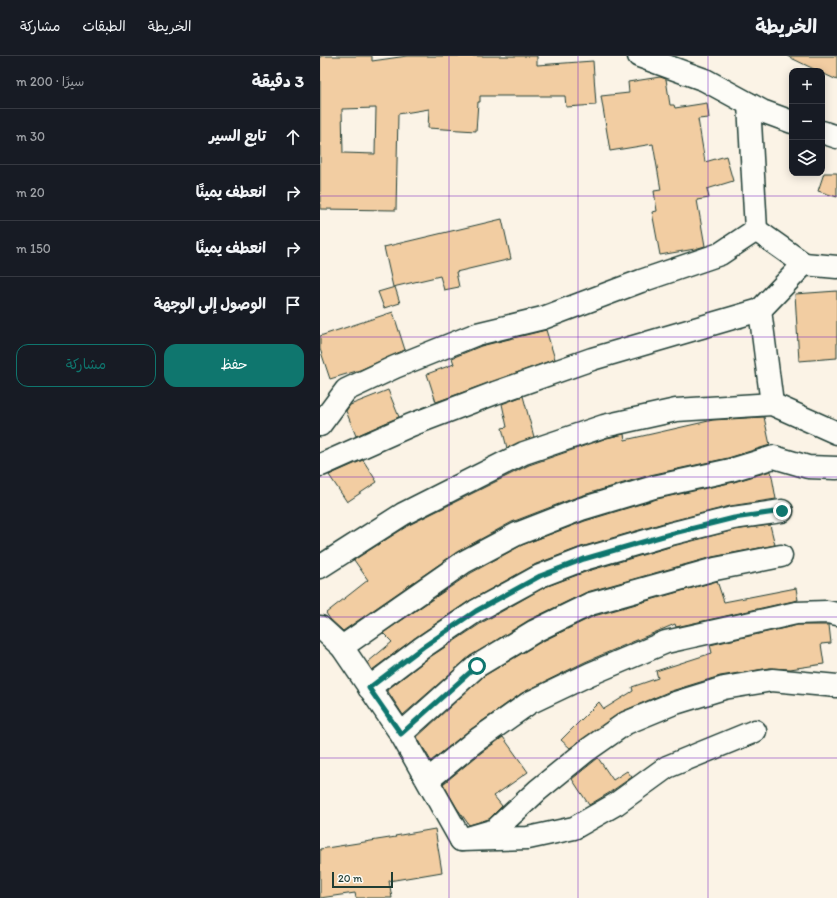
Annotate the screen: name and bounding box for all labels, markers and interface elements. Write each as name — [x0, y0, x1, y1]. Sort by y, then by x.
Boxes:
text: الخريطة — [755, 15, 817, 38]
text: مشاركة — [20, 18, 60, 35]
text: الطبقات — [82, 18, 126, 35]
text: الخريطة — [148, 18, 191, 35]
map controls — [789, 68, 825, 176]
button: + — [789, 68, 825, 104]
text: 3 دقيقة — [252, 71, 304, 91]
text: سيرًا · 200 m — [16, 74, 84, 89]
button: − — [789, 104, 825, 140]
icon: ahead — [282, 126, 304, 148]
text: تابع السير — [209, 127, 266, 145]
text: 30 m — [16, 129, 45, 144]
button: layers — [789, 140, 825, 176]
icon: right — [282, 182, 304, 204]
text: انعطف يمينًا — [196, 183, 266, 201]
text: 20 m — [16, 185, 45, 200]
icon: right — [282, 238, 304, 260]
text: انعطف يمينًا — [196, 239, 266, 257]
text: 150 m — [16, 241, 51, 256]
icon: arrive — [282, 294, 304, 316]
text: الوصول إلى الوجهة — [154, 295, 266, 313]
button: مشاركة — [16, 344, 156, 387]
button: حفظ — [164, 344, 304, 387]
route end — [773, 502, 791, 520]
route start — [468, 657, 486, 675]
scale bar — [332, 870, 393, 889]
text: 20 m — [338, 872, 362, 885]

